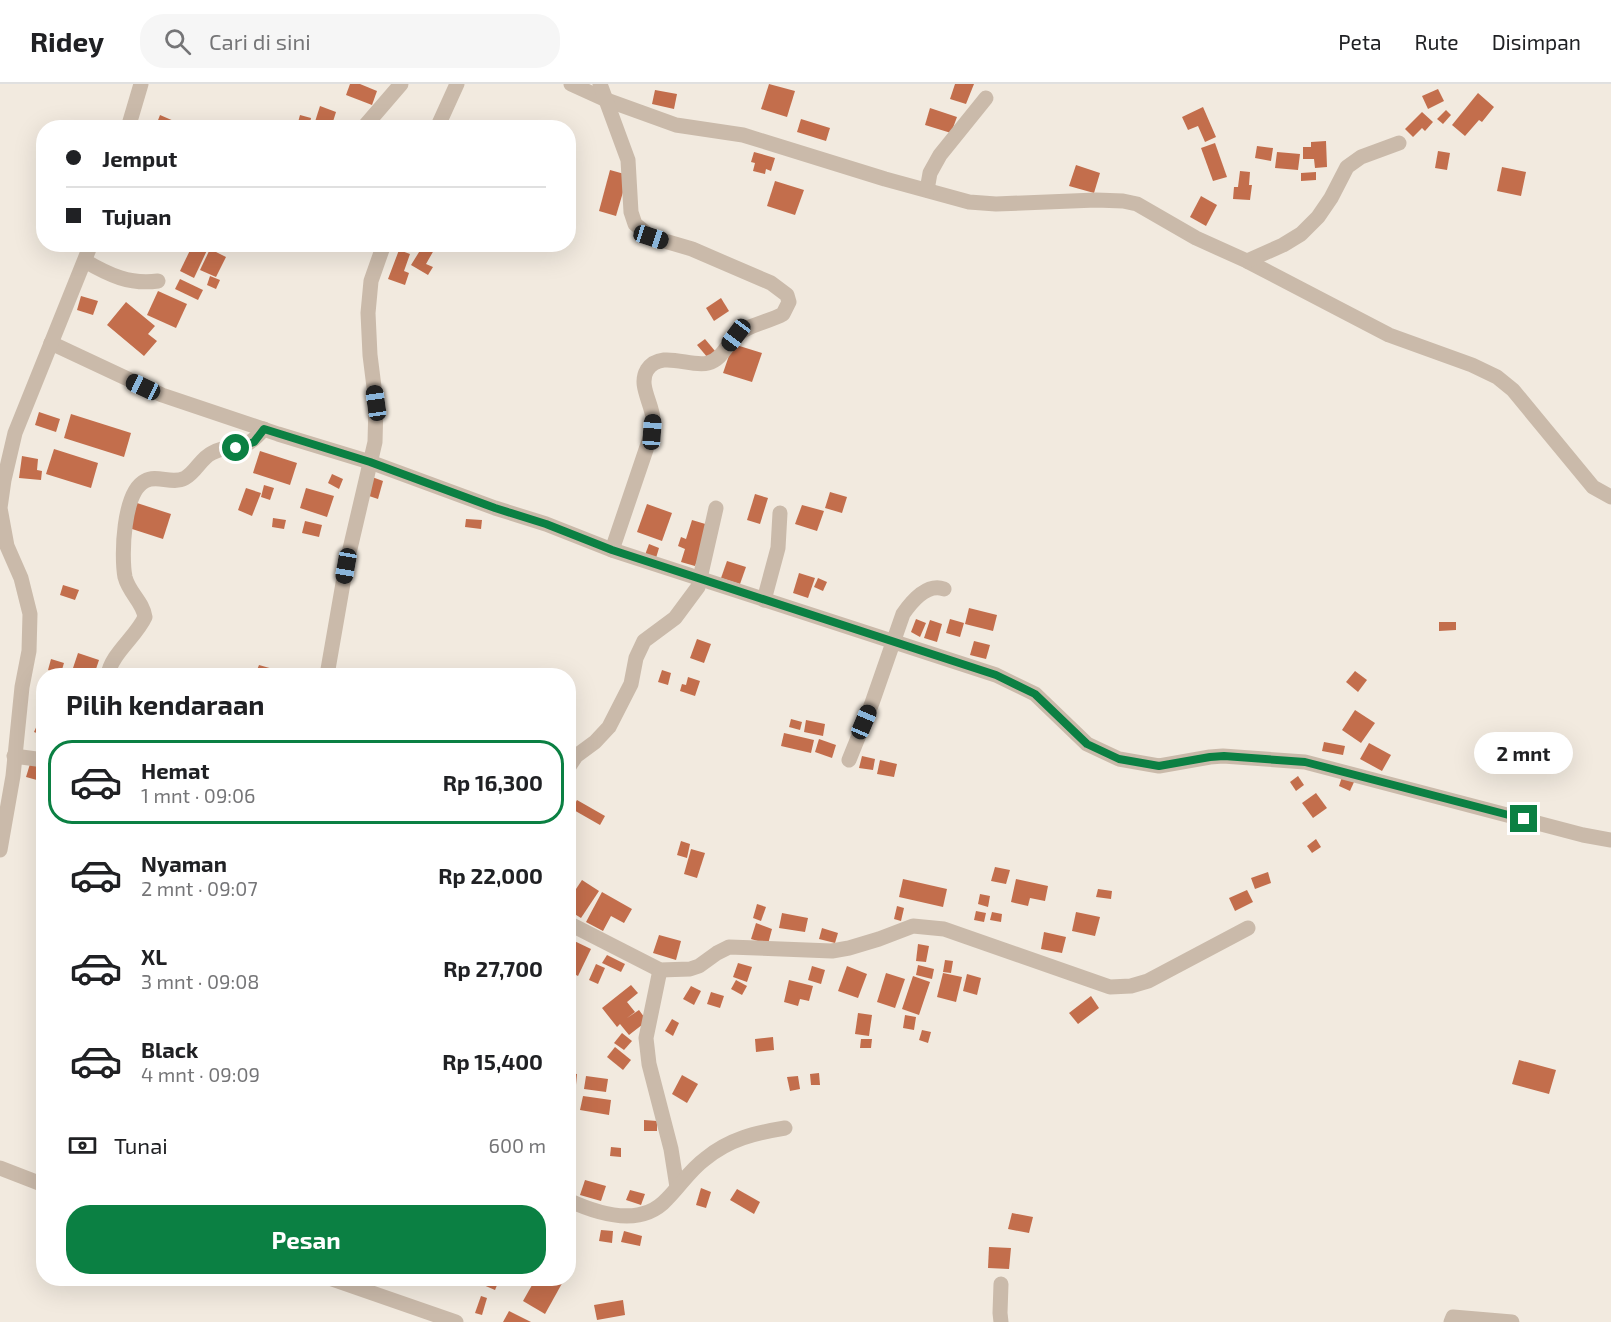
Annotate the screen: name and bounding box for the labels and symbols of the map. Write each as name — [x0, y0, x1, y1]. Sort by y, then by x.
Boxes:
car — [631, 223, 671, 251]
car — [718, 315, 754, 355]
car — [123, 371, 163, 403]
car — [365, 384, 387, 422]
car — [642, 413, 662, 451]
route start — [222, 434, 249, 461]
car — [334, 547, 358, 585]
car — [849, 702, 879, 742]
callout: 2 mnt — [1474, 732, 1574, 774]
route end — [1510, 805, 1537, 832]

